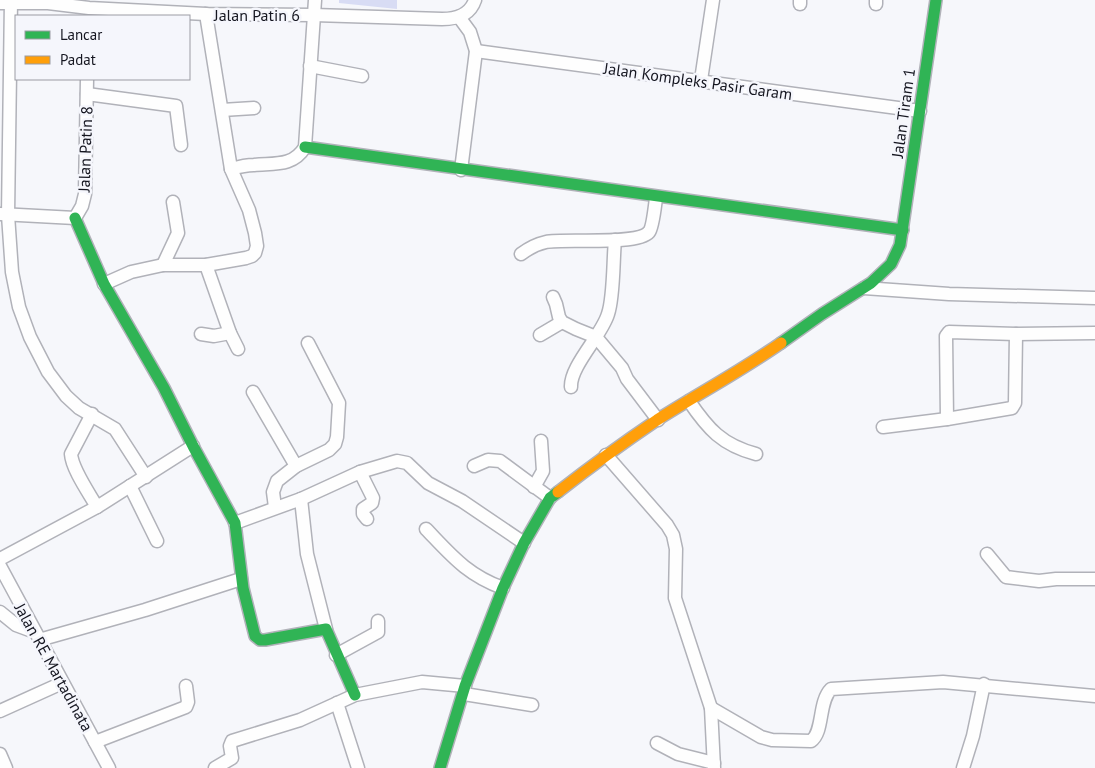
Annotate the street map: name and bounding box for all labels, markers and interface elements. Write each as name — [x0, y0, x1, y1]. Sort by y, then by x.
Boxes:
street label: Jalan Patin 6 — [213, 5, 300, 25]
legend — [15, 15, 190, 80]
text: Lancar — [60, 25, 102, 44]
text: Padat — [60, 50, 96, 69]
street label: Jalan Kompleks Pasir Garam — [602, 58, 794, 104]
street label: Jalan Tiram 1 — [887, 67, 919, 160]
street label: Jalan Patin 8 — [73, 106, 96, 193]
street label: Jalan RE Martadinata — [10, 599, 98, 735]

